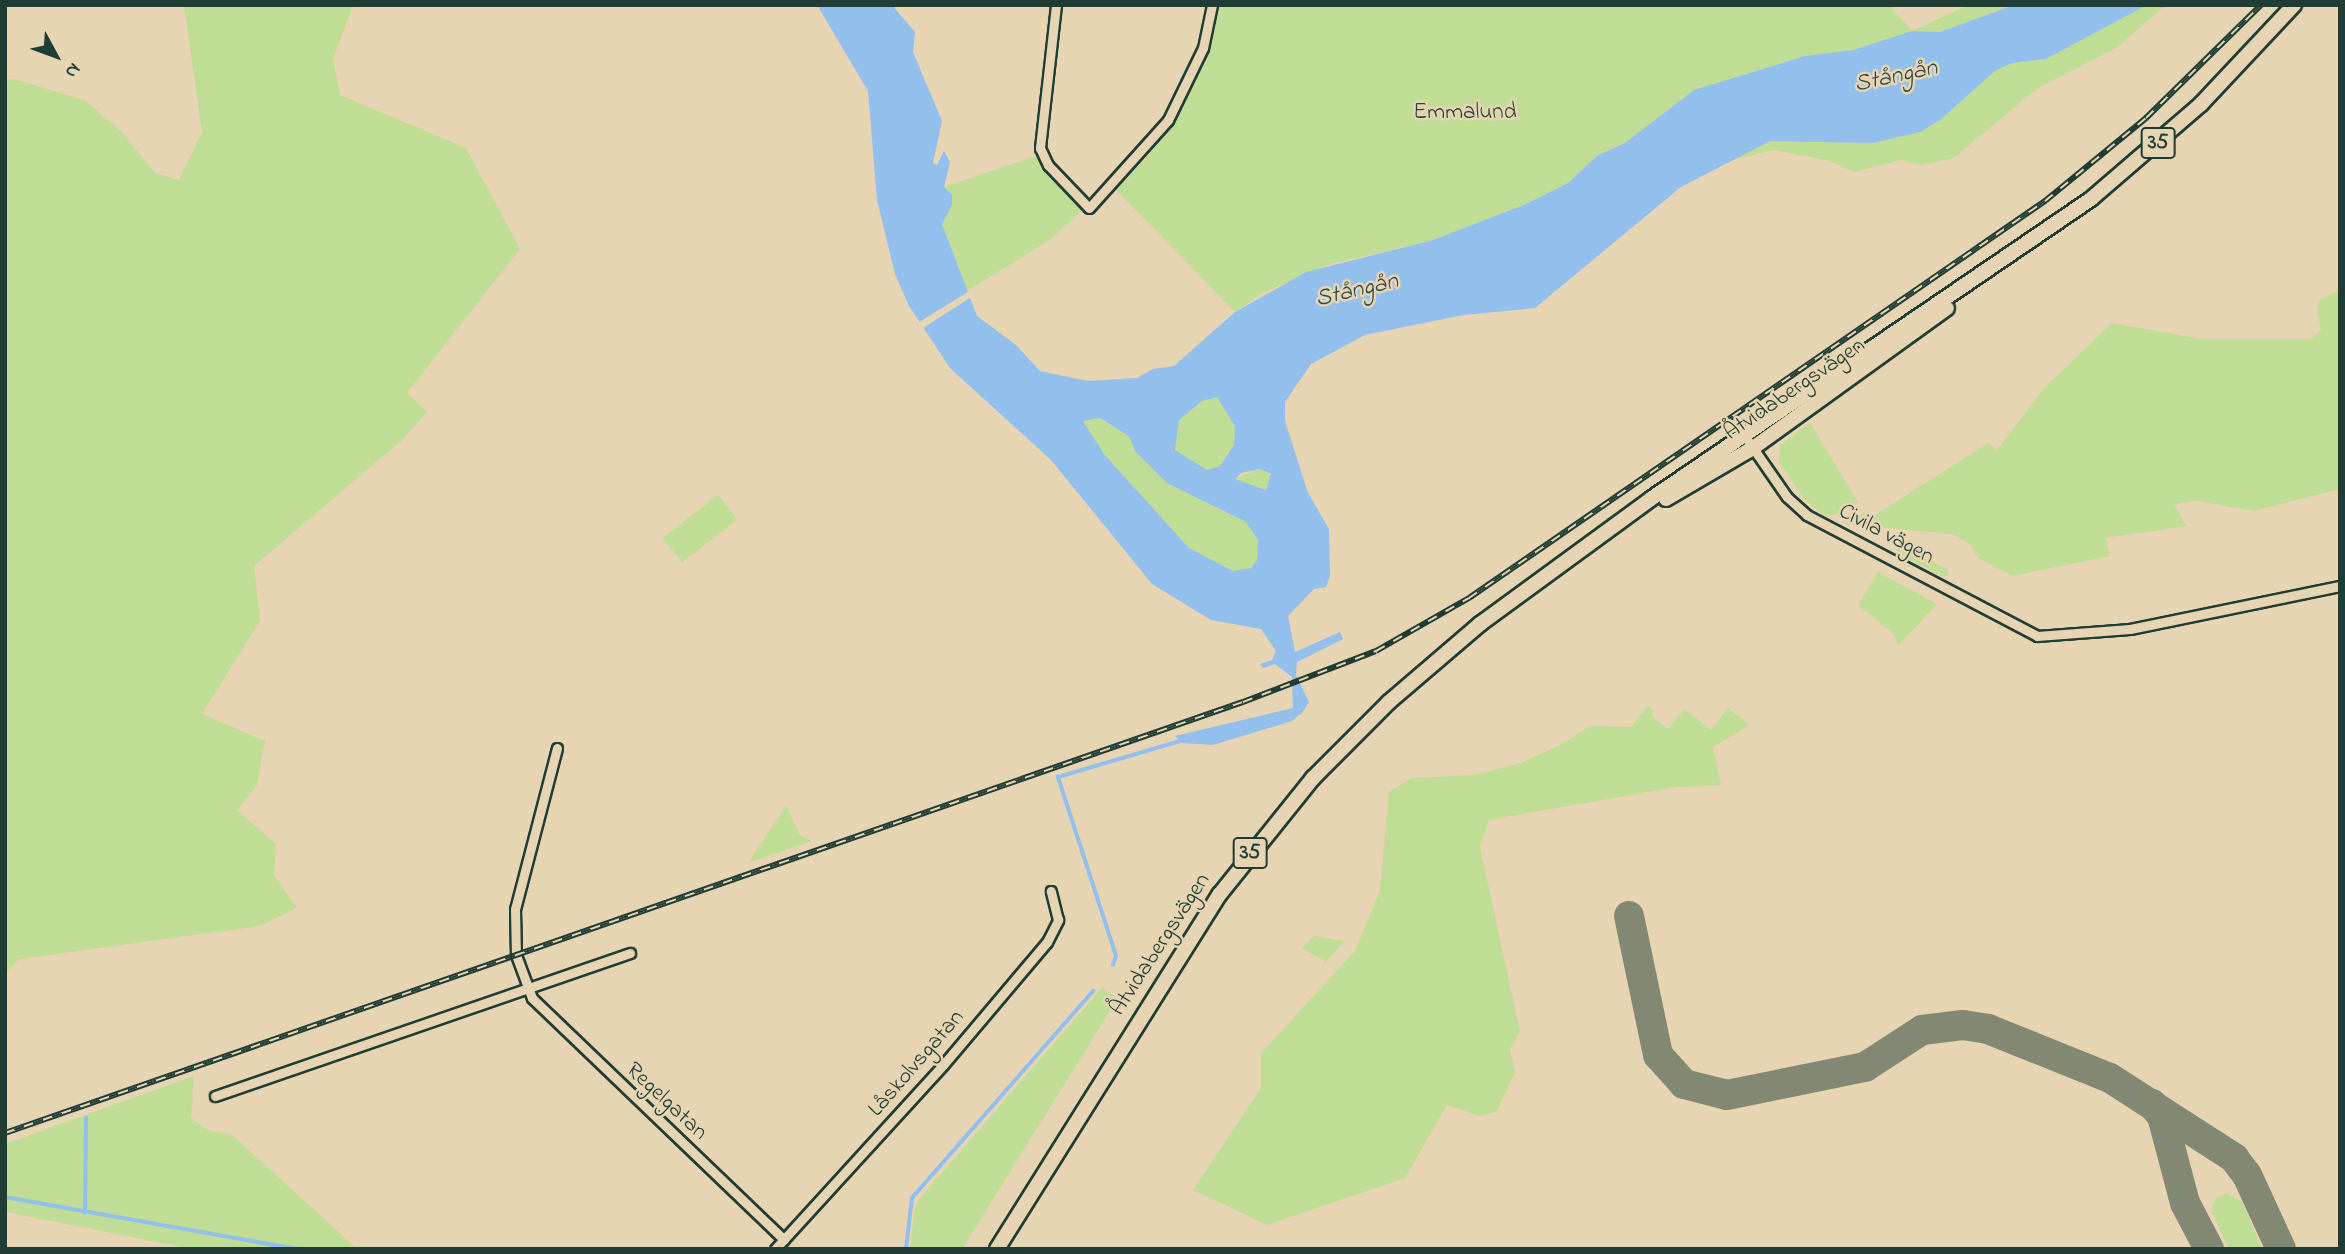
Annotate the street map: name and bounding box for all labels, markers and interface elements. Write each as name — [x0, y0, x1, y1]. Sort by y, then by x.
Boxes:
north arrow — [21, 21, 91, 91]
water label: Stångån — [1852, 54, 1940, 100]
text: N — [58, 56, 87, 84]
park label: Emmalund — [1413, 99, 1517, 127]
road number: 35 — [2140, 125, 2176, 160]
water label: Stångån — [1313, 268, 1401, 314]
street label: Åtvidabergsvägen — [1719, 333, 1871, 447]
street label: Civila vägen — [1833, 498, 1939, 572]
road number: 35 — [1232, 836, 1268, 870]
street label: Åtvidabergsvägen — [1105, 869, 1217, 1021]
street label: Låskolvsgatan — [863, 1005, 971, 1123]
street label: Regelgatan — [619, 1057, 713, 1147]

